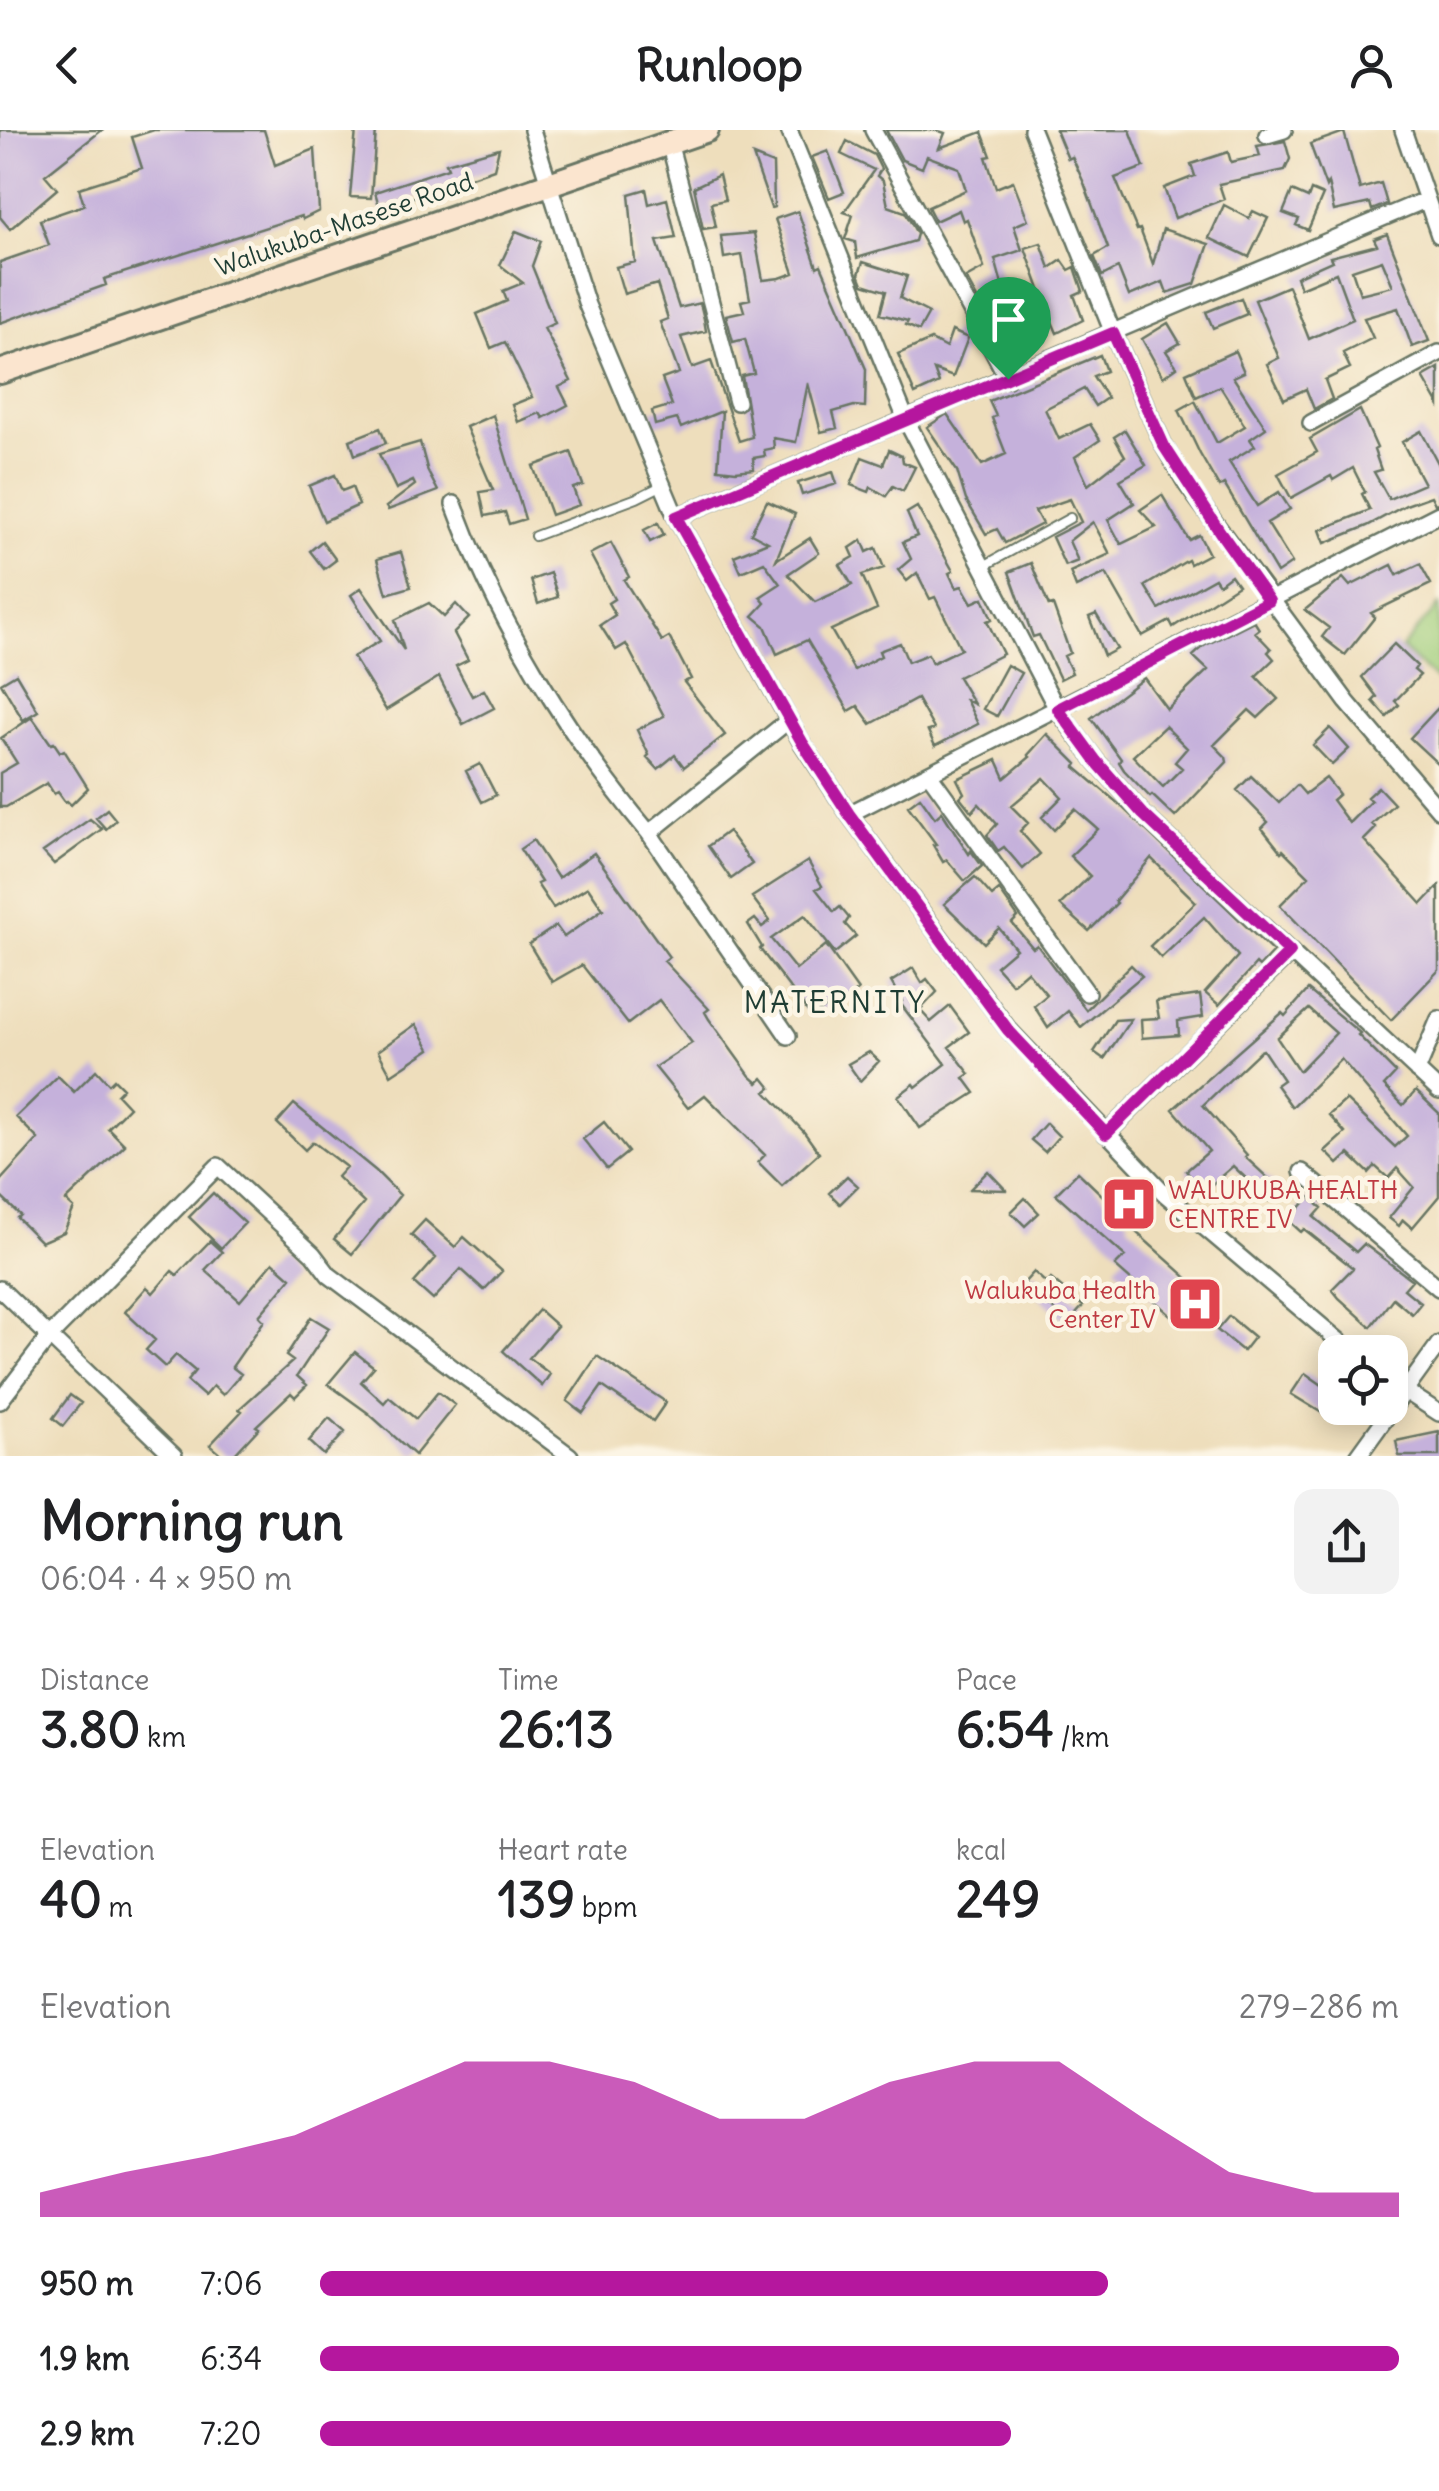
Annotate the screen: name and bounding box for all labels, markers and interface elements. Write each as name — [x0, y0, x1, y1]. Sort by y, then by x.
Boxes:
text: Runloop — [636, 37, 803, 93]
icon: back — [40, 38, 95, 93]
icon: person — [1344, 38, 1399, 93]
street label: Walukuba-Masese Road — [211, 165, 477, 283]
pin — [966, 277, 1051, 380]
icon: arrive — [981, 292, 1036, 347]
district label: MATERNITY — [743, 983, 927, 1021]
hospital icon: WALUKUBA HEALTH CENTRE IV — [1099, 1174, 1159, 1234]
place label: WALUKUBA HEALTH CENTRE IV — [1168, 1174, 1398, 1235]
place label: Walukuba Health Center IV — [964, 1274, 1156, 1335]
hospital icon: Walukuba Health Center IV — [1165, 1274, 1225, 1334]
map controls — [1318, 1335, 1408, 1425]
button: locate — [1318, 1335, 1408, 1425]
text: Morning run — [40, 1486, 344, 1555]
button: share — [1294, 1489, 1399, 1594]
text: 06:04 · 4 × 950 m — [40, 1558, 292, 1599]
text: Distance — [40, 1662, 149, 1698]
text: Time — [498, 1662, 559, 1698]
text: Pace — [956, 1662, 1017, 1698]
text: 3.80 — [40, 1698, 140, 1761]
text: 26:13 — [498, 1698, 614, 1761]
text: 6:54 — [956, 1698, 1054, 1761]
text: km — [140, 1719, 186, 1755]
text: /km — [1054, 1719, 1109, 1755]
text: Elevation — [40, 1832, 155, 1868]
text: Heart rate — [498, 1832, 628, 1868]
text: kcal — [956, 1832, 1006, 1868]
text: 40 — [40, 1868, 102, 1931]
text: 139 — [498, 1868, 575, 1931]
text: 249 — [956, 1868, 1040, 1931]
text: m — [102, 1889, 133, 1925]
text: bpm — [575, 1889, 638, 1925]
text: Elevation — [40, 1986, 171, 2027]
text: 279–286 m — [1239, 1986, 1399, 2027]
text: 950 m — [40, 2263, 134, 2304]
text: 7:06 — [200, 2263, 262, 2304]
text: 1.9 km — [40, 2338, 130, 2379]
text: 6:34 — [200, 2338, 262, 2379]
text: 2.9 km — [40, 2413, 135, 2454]
text: 7:20 — [200, 2413, 262, 2454]

